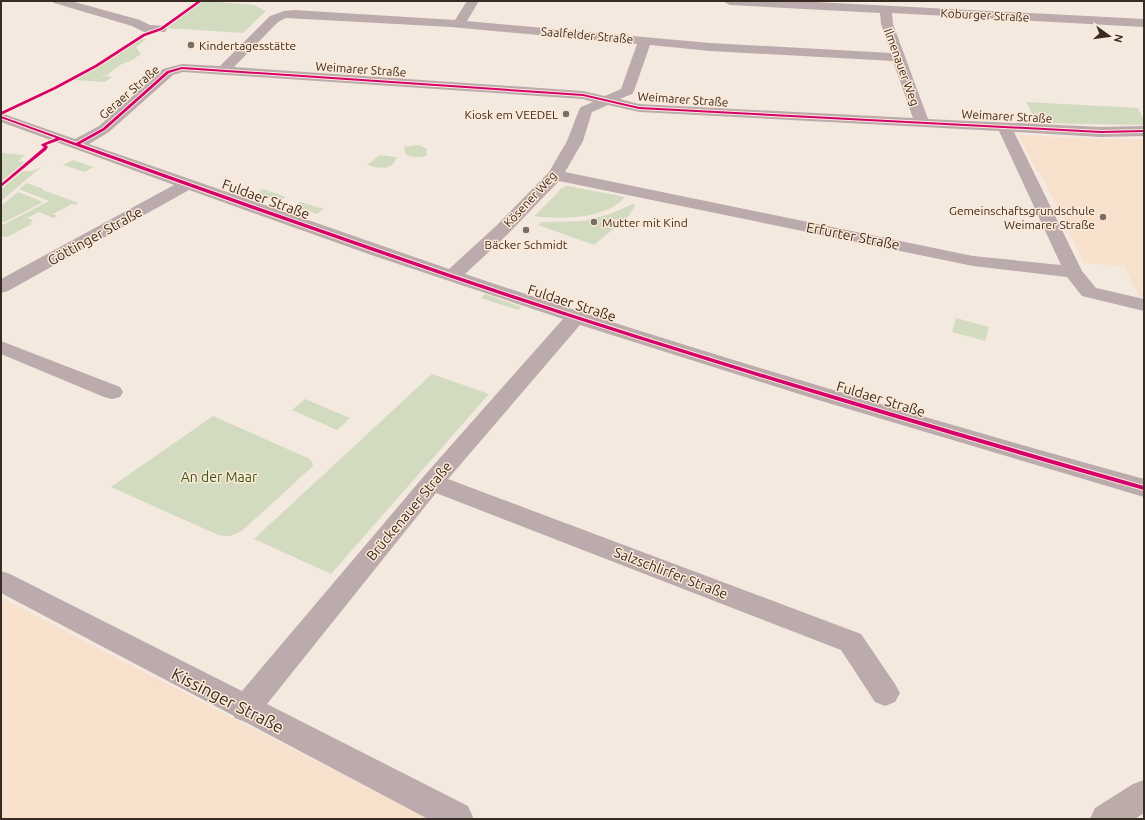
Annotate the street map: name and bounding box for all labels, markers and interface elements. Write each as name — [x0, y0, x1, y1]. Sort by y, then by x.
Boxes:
street label: Koburger Straße — [940, 6, 1030, 24]
north arrow — [1089, 16, 1129, 56]
street label: Saalfelder Straße — [540, 24, 634, 46]
street label: Ilmenauer Weg — [882, 27, 922, 107]
text: N — [1112, 33, 1126, 44]
place label: Kindertagesstätte — [199, 39, 296, 52]
marker: Kindertagesstätte — [186, 40, 196, 50]
street label: Weimarer Straße — [315, 59, 407, 79]
street label: Geraer Straße — [97, 63, 161, 121]
street label: Weimarer Straße — [637, 89, 729, 109]
street label: Weimarer Straße — [961, 107, 1053, 125]
place label: Kiosk em VEEDEL — [464, 108, 558, 121]
marker: Kiosk em VEEDEL — [561, 109, 571, 119]
street label: Kösener Weg — [501, 169, 559, 229]
street label: Fuldaer Straße — [220, 176, 312, 222]
street label: Göttinger Straße — [45, 203, 145, 269]
place label: Gemeinschaftsgrundschule Weimarer Straße — [949, 204, 1095, 231]
marker: Gemeinschaftsgrundschule Weimarer Straße — [1098, 212, 1108, 222]
place label: Mutter mit Kind — [602, 216, 688, 229]
marker: Mutter mit Kind — [589, 217, 599, 227]
street label: Erfurter Straße — [805, 219, 901, 253]
marker: Bäcker Schmidt — [521, 225, 531, 235]
place label: Bäcker Schmidt — [485, 238, 568, 251]
street label: Fuldaer Straße — [526, 281, 618, 325]
street label: Fuldaer Straße — [835, 378, 927, 420]
street label: Brückenauer Straße — [363, 458, 455, 564]
park label: An der Maar — [181, 469, 258, 485]
street label: Salzschlirfer Straße — [612, 544, 730, 602]
street label: Kissinger Straße — [169, 664, 287, 736]

